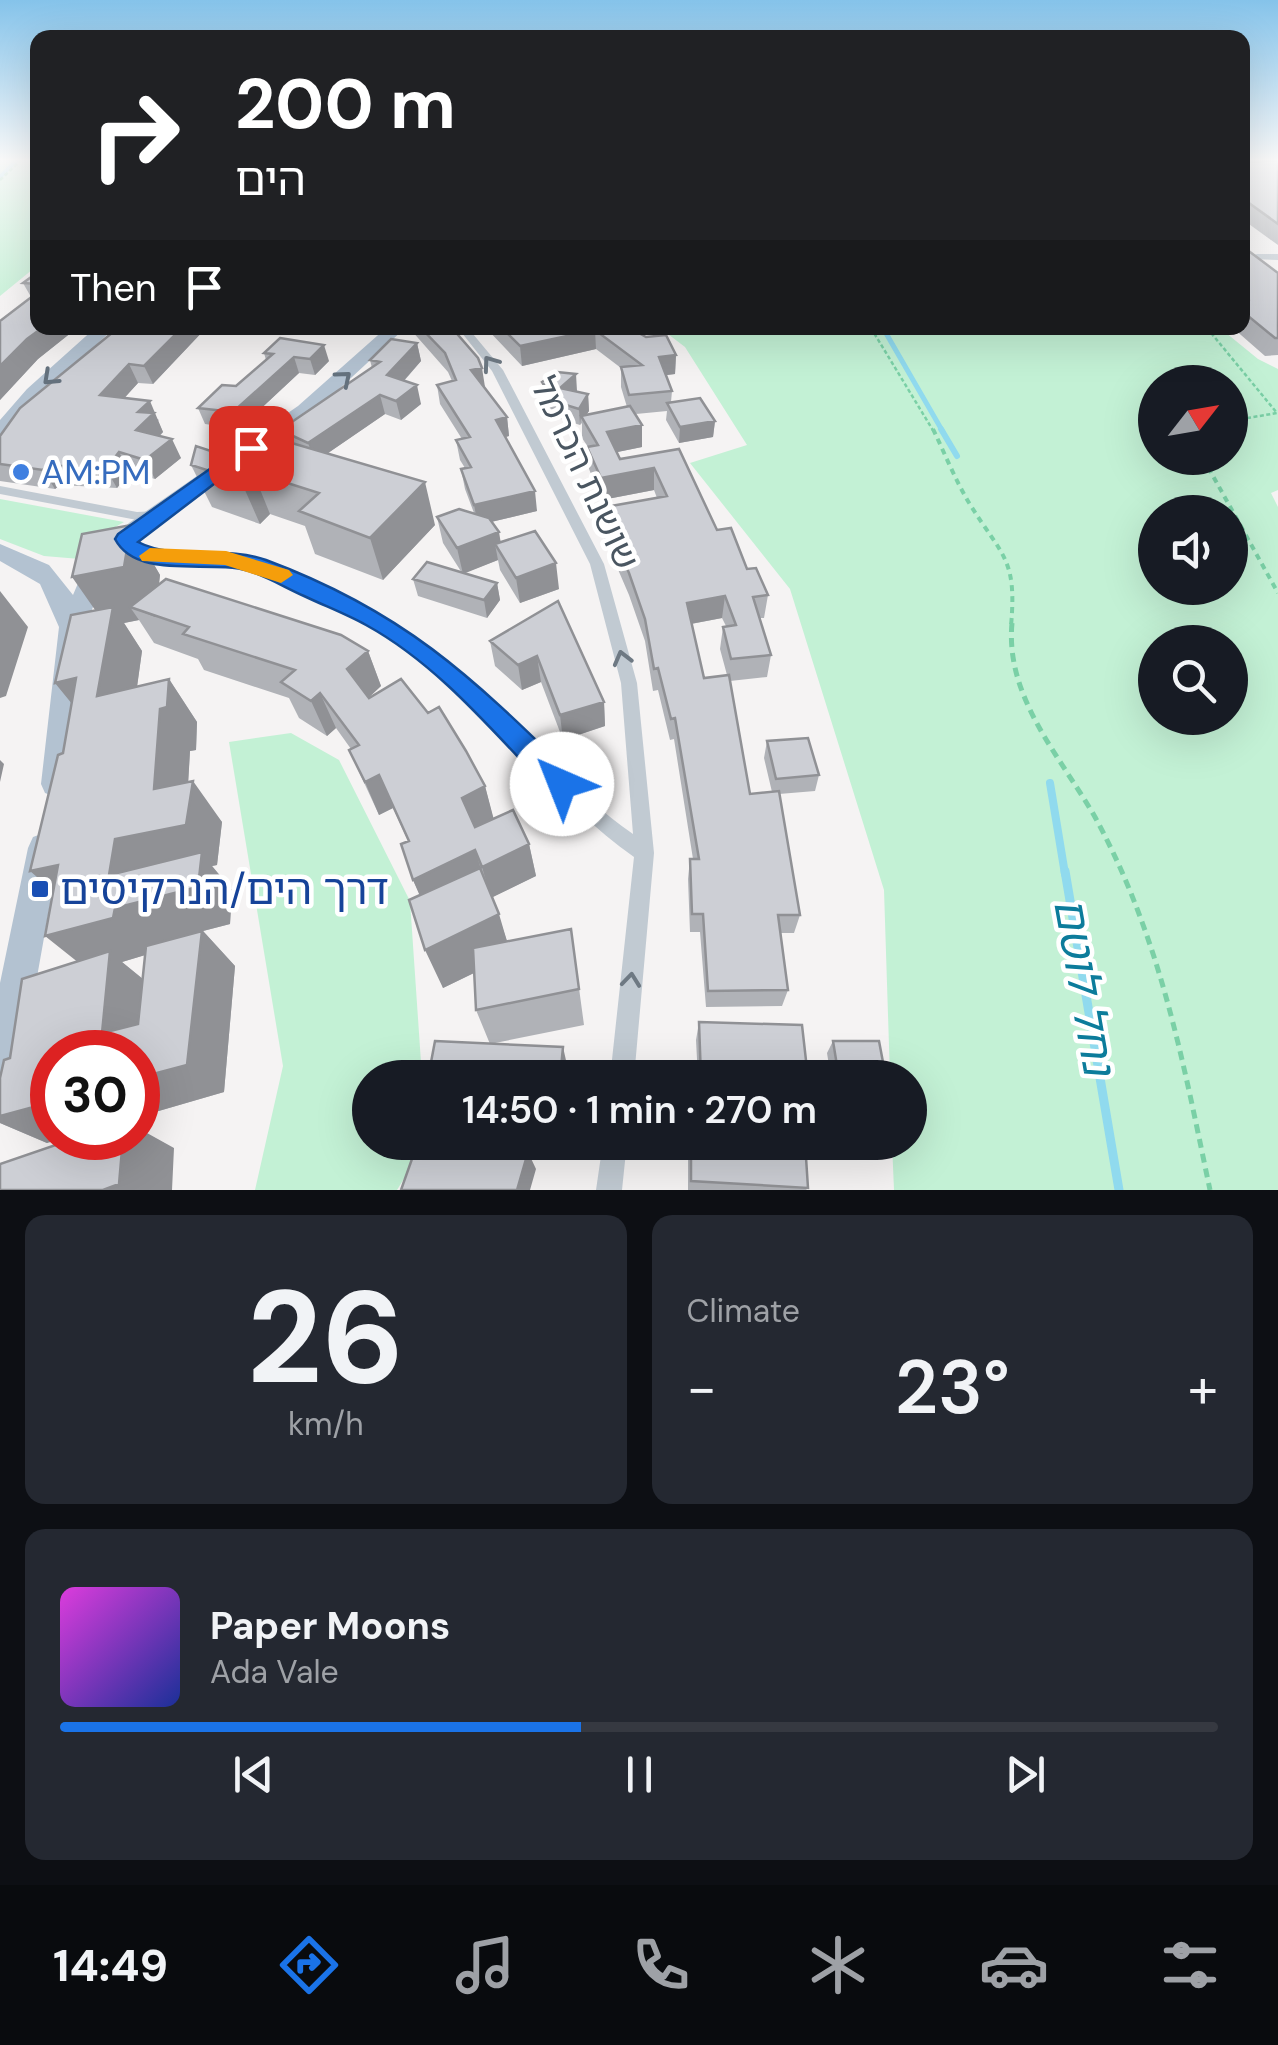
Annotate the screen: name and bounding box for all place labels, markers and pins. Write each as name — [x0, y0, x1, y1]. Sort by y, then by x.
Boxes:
pin — [209, 406, 294, 491]
place label: AM:PM — [41, 449, 150, 495]
marker: AM:PM — [10, 461, 32, 483]
place label: דרך הים/הנרקיסים — [60, 862, 389, 917]
marker: דרך הים/הנרקיסים — [29, 878, 51, 900]

